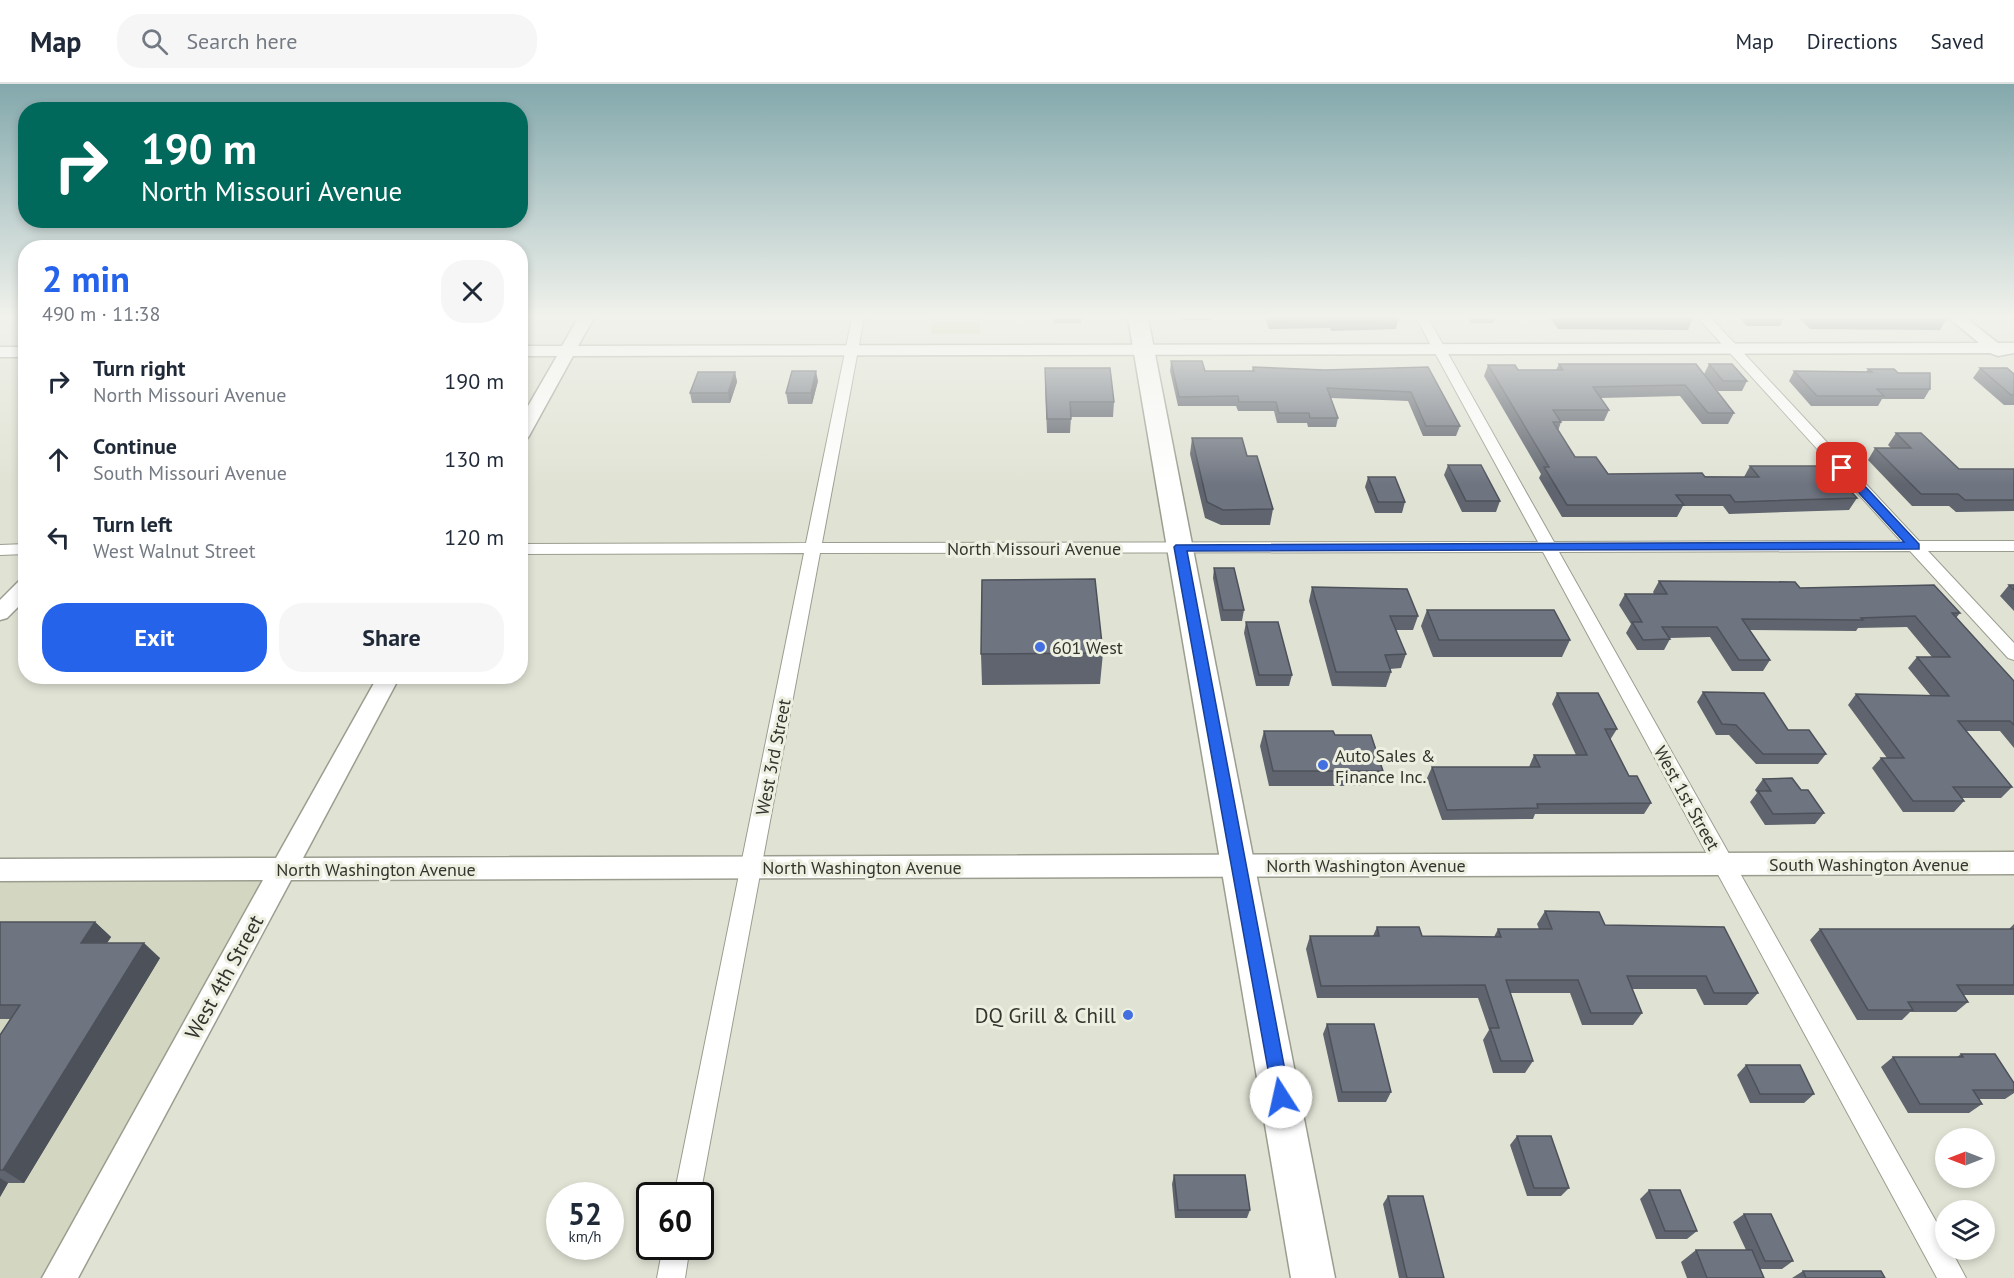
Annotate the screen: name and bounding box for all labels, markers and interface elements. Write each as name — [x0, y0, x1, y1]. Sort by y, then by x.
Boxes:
search box — [117, 14, 537, 68]
text: Map — [30, 23, 81, 60]
icon: search — [138, 25, 171, 58]
text: Search here — [186, 27, 297, 55]
text: Map — [1735, 28, 1774, 55]
text: Directions — [1807, 28, 1898, 55]
text: Saved — [1931, 28, 1984, 55]
text: 190 m — [141, 121, 257, 176]
icon: right — [42, 126, 120, 204]
text: North Missouri Avenue — [141, 174, 402, 208]
text: 2 min — [42, 255, 130, 302]
button: close — [441, 260, 504, 323]
text: 490 m · 11:38 — [42, 301, 160, 327]
text: Turn right — [93, 354, 185, 382]
icon: right — [42, 365, 75, 398]
text: 190 m — [444, 367, 504, 395]
text: North Missouri Avenue — [93, 382, 286, 408]
text: Continue — [93, 432, 177, 460]
pin — [1816, 442, 1867, 493]
icon: ahead — [42, 443, 75, 476]
text: 130 m — [444, 445, 504, 473]
icon: arrive — [1825, 451, 1858, 484]
text: South Missouri Avenue — [93, 460, 287, 486]
text: Turn left — [93, 510, 173, 538]
icon: left — [42, 521, 75, 554]
text: 120 m — [444, 523, 504, 551]
street label: North Missouri Avenue — [947, 537, 1121, 560]
text: West Walnut Street — [93, 538, 255, 564]
button: Exit — [42, 603, 267, 672]
button: Share — [279, 603, 504, 672]
place label: 601 West — [1052, 636, 1123, 659]
marker: 601 West — [1033, 640, 1047, 654]
street label: West 3rd Street — [750, 697, 796, 817]
street label: West 1st Street — [1649, 742, 1725, 854]
place label: Auto Sales & Finance Inc. — [1335, 744, 1436, 788]
marker: Auto Sales & Finance Inc. — [1316, 758, 1330, 772]
street label: South Washington Avenue — [1769, 853, 1969, 876]
street label: North Washington Avenue — [1266, 854, 1466, 877]
street label: North Washington Avenue — [762, 856, 962, 879]
street label: North Washington Avenue — [276, 858, 476, 881]
street label: West 4th Street — [179, 910, 269, 1044]
place label: DQ Grill & Chill — [975, 1002, 1116, 1029]
marker: DQ Grill & Chill — [1121, 1008, 1135, 1022]
position arrow — [1249, 1065, 1313, 1129]
north arrow — [1935, 1128, 1995, 1188]
map controls — [1935, 1128, 1995, 1260]
speed limit sign: 60 — [636, 1182, 714, 1260]
text: 52 — [568, 1194, 602, 1233]
button: layers — [1935, 1200, 1995, 1260]
text: km/h — [569, 1227, 601, 1246]

